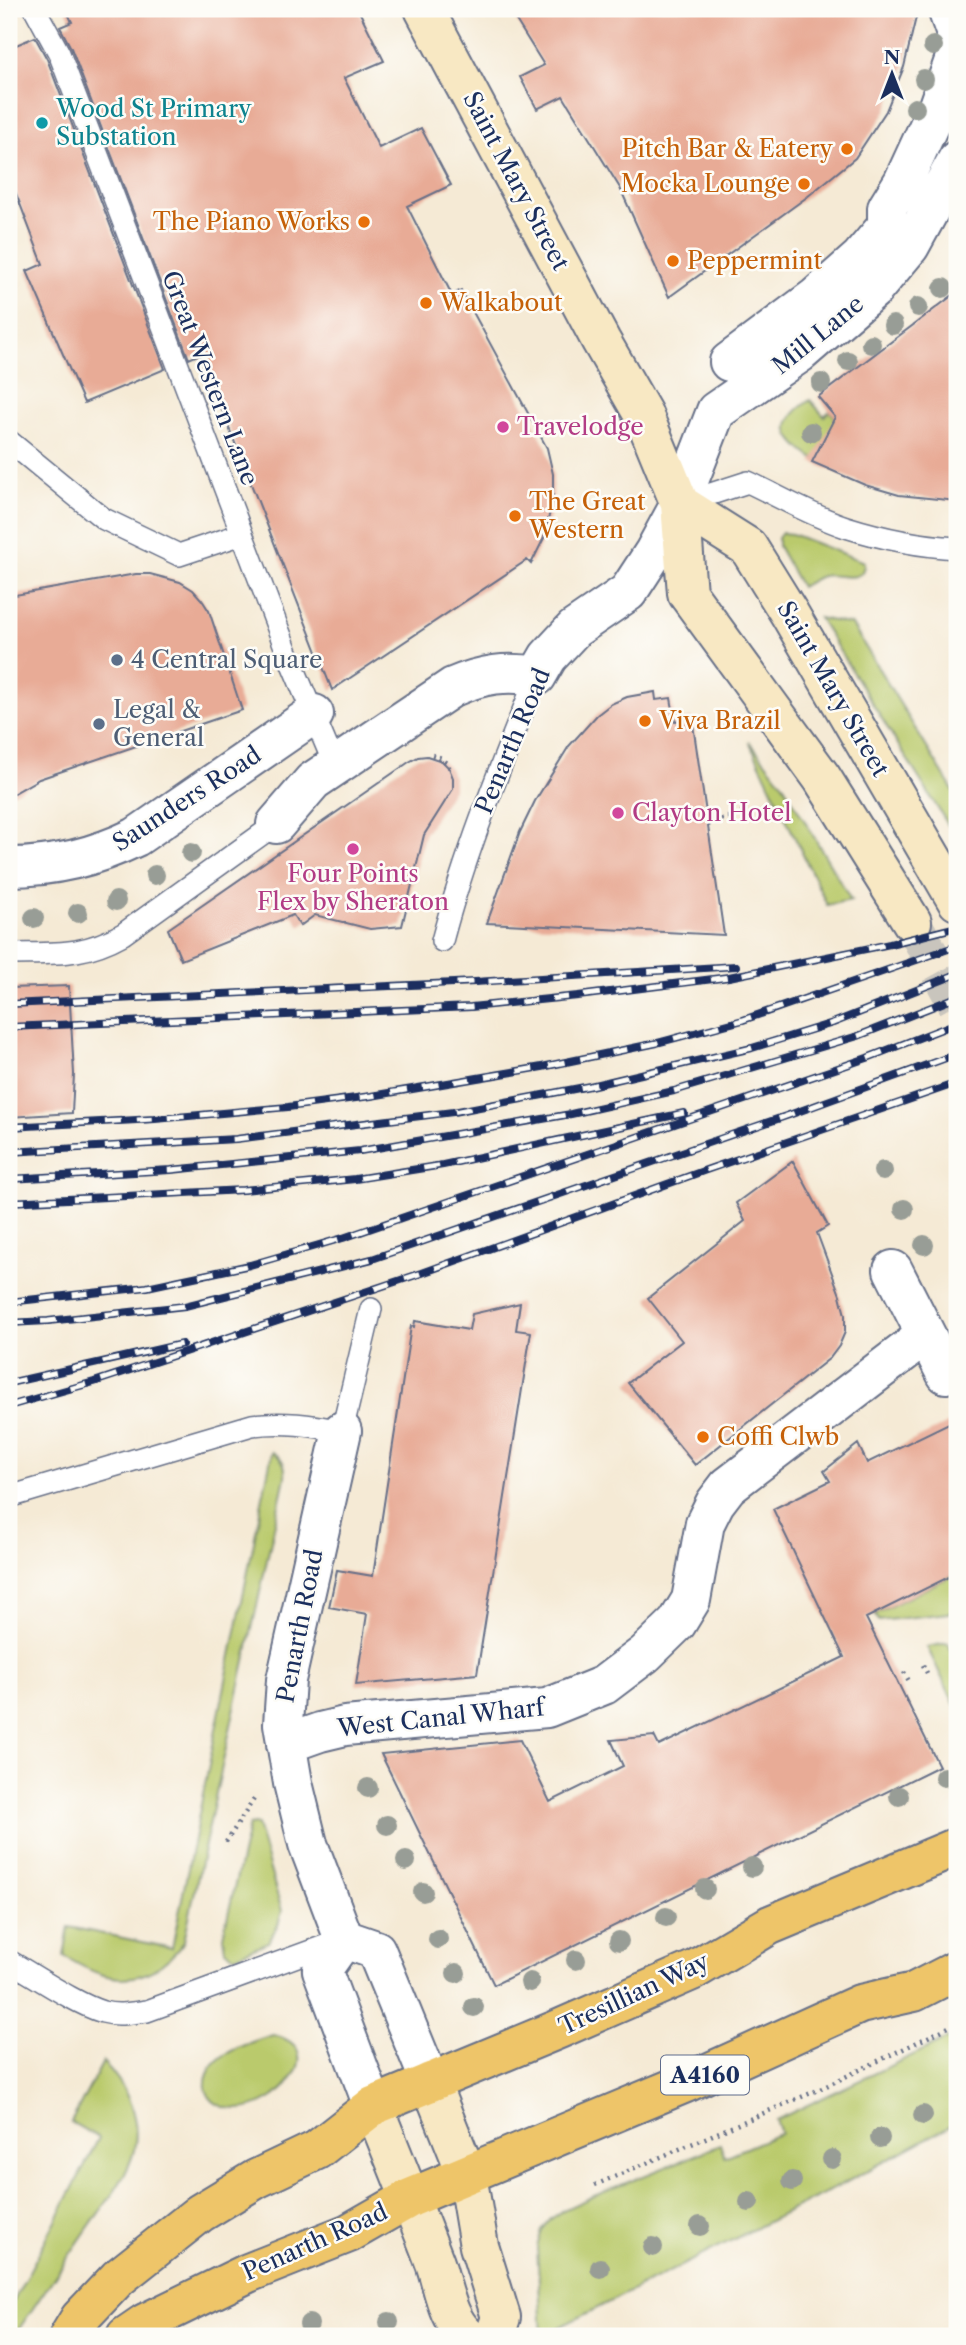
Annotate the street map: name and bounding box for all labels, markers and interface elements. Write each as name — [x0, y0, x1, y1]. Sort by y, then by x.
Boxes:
north arrow — [858, 38, 928, 108]
text: N — [884, 46, 900, 69]
street label: Saint Mary Street — [457, 87, 576, 275]
place label: Wood St Primary Substation — [55, 94, 252, 151]
marker: Wood St Primary Substation — [34, 115, 50, 131]
place label: Pitch Bar & Eatery — [622, 134, 834, 163]
marker: Pitch Bar & Eatery — [839, 141, 855, 157]
place label: Mocka Lounge — [621, 169, 790, 198]
marker: Mocka Lounge — [796, 176, 812, 192]
place label: The Piano Works — [153, 207, 350, 236]
marker: The Piano Works — [356, 214, 372, 230]
place label: Peppermint — [687, 246, 822, 275]
marker: Peppermint — [665, 253, 681, 269]
street label: Great Western Lane — [156, 266, 265, 489]
place label: Walkabout — [439, 288, 563, 317]
street label: Mill Lane — [766, 289, 869, 380]
marker: Walkabout — [418, 295, 434, 311]
place label: Travelodge — [517, 412, 644, 441]
marker: Travelodge — [495, 419, 511, 435]
place label: The Great Western — [528, 487, 646, 544]
marker: The Great Western — [507, 508, 523, 524]
street label: Saint Mary Street — [771, 596, 896, 782]
place label: 4 Central Square — [131, 645, 322, 674]
marker: 4 Central Square — [109, 652, 125, 668]
street label: Penarth Road — [469, 663, 556, 818]
place label: Legal & General — [113, 695, 204, 752]
place label: Viva Brazil — [658, 706, 781, 735]
marker: Viva Brazil — [637, 713, 653, 729]
marker: Legal & General — [91, 716, 107, 732]
street label: Saunders Road — [107, 740, 267, 857]
place label: Clayton Hotel — [632, 798, 791, 827]
marker: Clayton Hotel — [610, 805, 626, 821]
marker: Four Points Flex by Sheraton — [345, 841, 361, 857]
place label: Four Points Flex by Sheraton — [257, 859, 449, 916]
place label: Coffi Clwb — [717, 1422, 839, 1451]
marker: Coffi Clwb — [695, 1429, 711, 1445]
street label: Penarth Road — [270, 1546, 329, 1705]
street label: West Canal Wharf — [335, 1692, 548, 1743]
street label: Tresillian Way — [554, 1946, 714, 2041]
road number: A4160 — [661, 2056, 749, 2094]
street label: Penarth Road — [238, 2196, 392, 2286]

